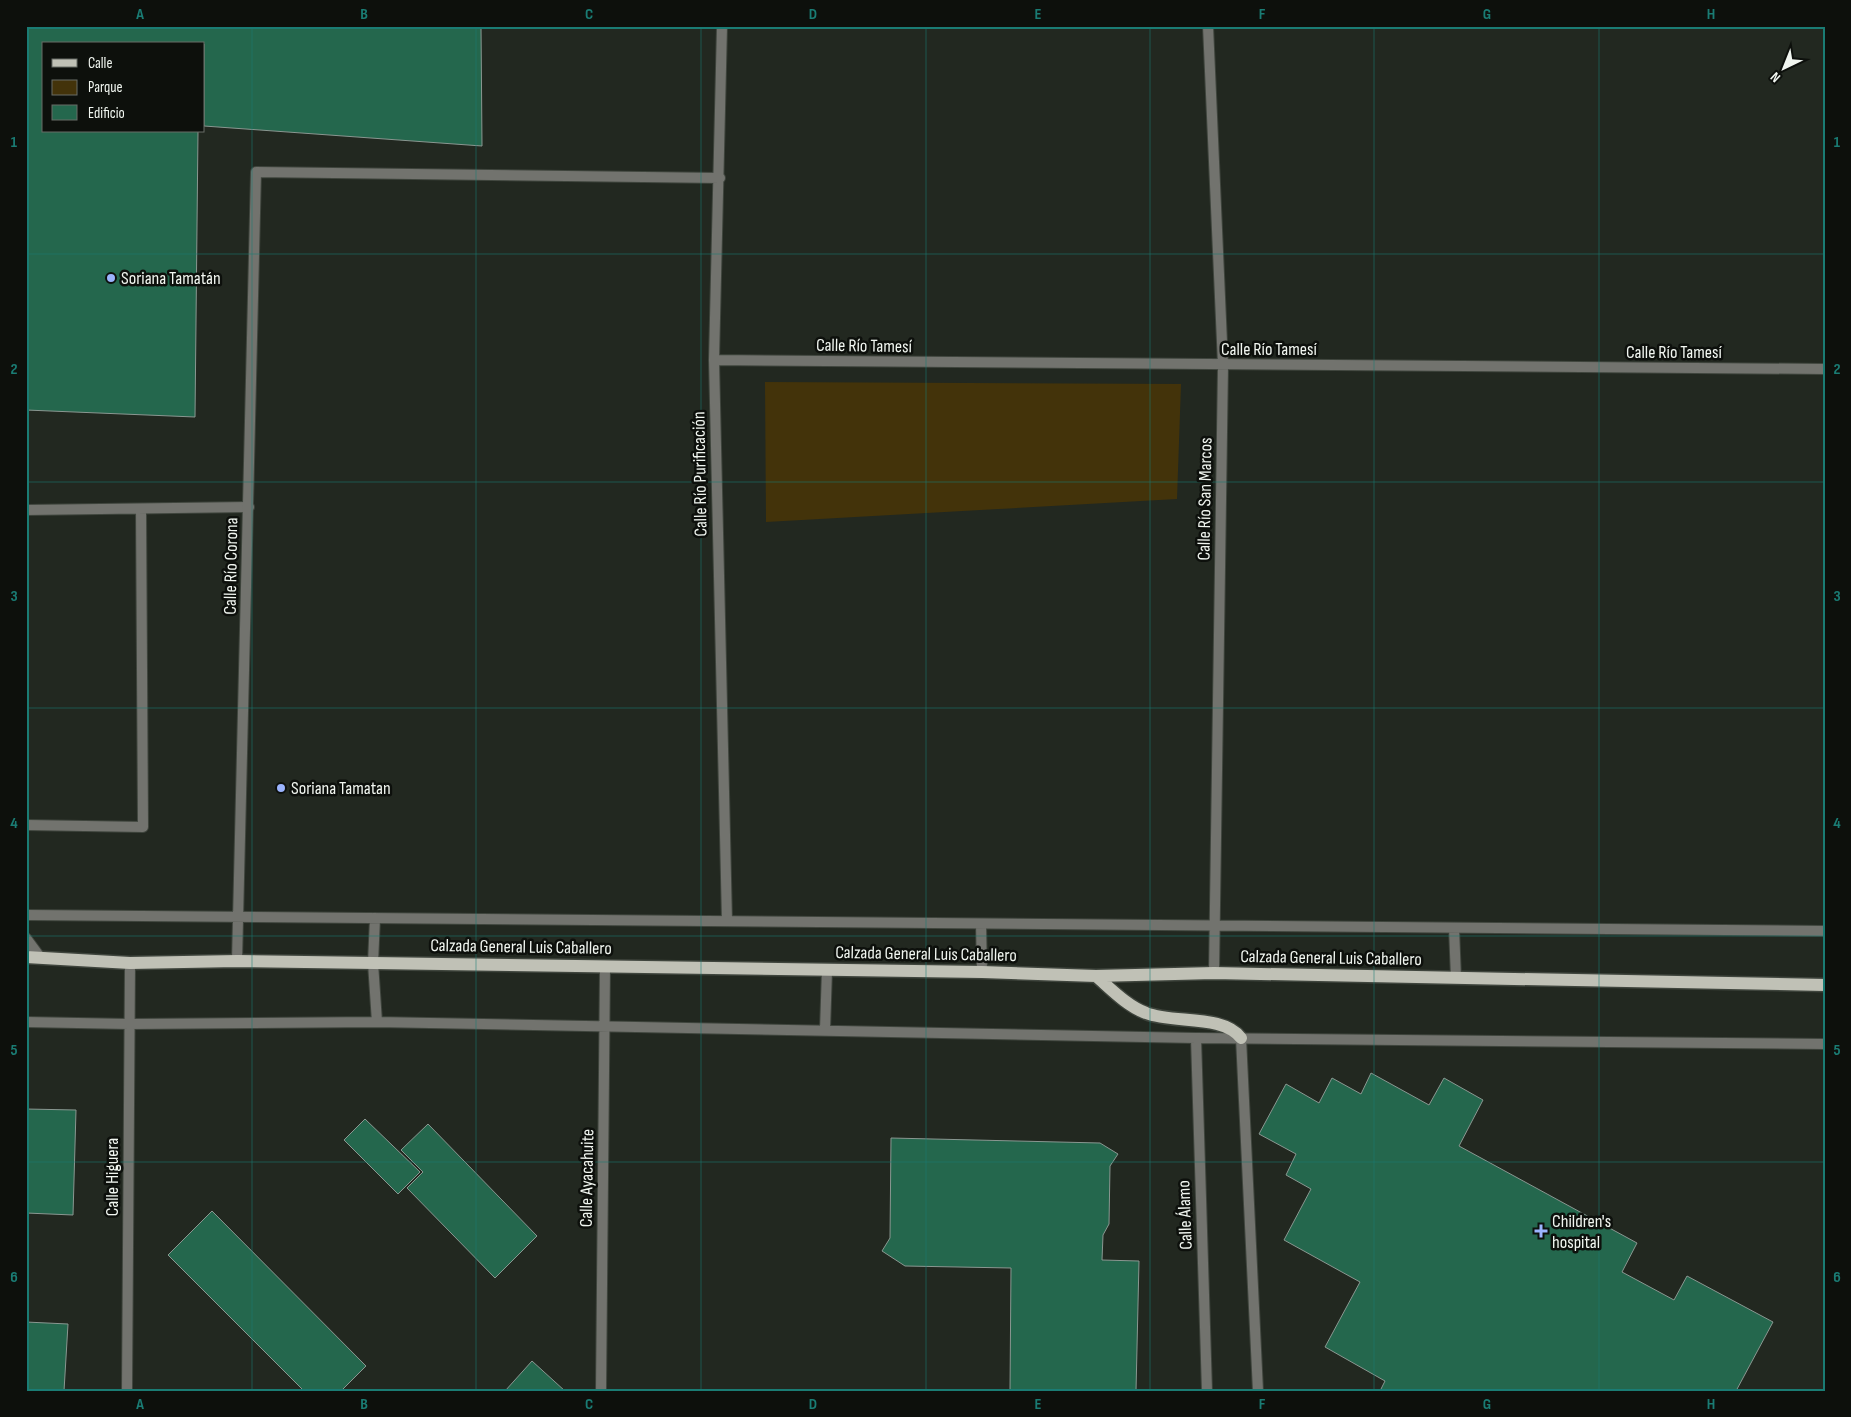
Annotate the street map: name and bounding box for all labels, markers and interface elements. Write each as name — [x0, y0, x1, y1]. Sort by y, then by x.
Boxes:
text: A — [135, 5, 144, 24]
text: B — [360, 5, 368, 24]
text: C — [585, 5, 593, 24]
text: D — [809, 5, 817, 24]
text: E — [1035, 5, 1042, 24]
text: F — [1259, 5, 1266, 24]
text: G — [1483, 5, 1491, 24]
text: H — [1707, 5, 1715, 24]
legend — [42, 42, 205, 132]
north arrow — [1758, 42, 1808, 92]
text: Calle — [88, 54, 112, 73]
text: N — [1767, 68, 1784, 86]
text: Parque — [88, 78, 123, 97]
text: Edificio — [88, 104, 125, 123]
text: 1 — [11, 133, 18, 152]
text: 1 — [1834, 133, 1841, 152]
place label: Soriana Tamatán — [121, 268, 221, 289]
marker: Soriana Tamatán — [105, 272, 117, 284]
street label: Calle Río Tamesí — [816, 335, 913, 357]
street label: Calle Río Tamesí — [1221, 339, 1318, 360]
street label: Calle Río Tamesí — [1626, 342, 1723, 363]
text: 2 — [10, 360, 18, 379]
text: 2 — [1833, 360, 1841, 379]
street label: Calle Río Purificación — [688, 411, 712, 537]
street label: Calle Río San Marcos — [1193, 437, 1217, 561]
street label: Calle Río Corona — [220, 517, 242, 615]
text: 3 — [10, 587, 18, 606]
text: 3 — [1833, 587, 1841, 606]
place label: Soriana Tamatan — [291, 778, 391, 799]
marker: Soriana Tamatan — [275, 782, 287, 794]
text: 4 — [10, 814, 18, 833]
text: 4 — [1833, 814, 1841, 833]
street label: Calzada General Luis Caballero — [430, 935, 612, 959]
street label: Calzada General Luis Caballero — [835, 942, 1017, 966]
street label: Calzada General Luis Caballero — [1240, 946, 1422, 970]
text: 5 — [10, 1041, 18, 1060]
text: 5 — [1833, 1041, 1841, 1060]
street label: Calle Ayacahuite — [576, 1129, 598, 1227]
street label: Calle Higuera — [102, 1138, 123, 1216]
street label: Calle Álamo — [1173, 1180, 1197, 1250]
place label: Children's hospital — [1552, 1211, 1611, 1253]
marker: Children's hospital — [1534, 1224, 1548, 1238]
text: 6 — [10, 1268, 18, 1287]
text: 6 — [1833, 1268, 1841, 1287]
text: A — [135, 1395, 144, 1414]
text: B — [360, 1395, 368, 1414]
text: C — [585, 1395, 593, 1414]
text: D — [809, 1395, 817, 1414]
text: E — [1035, 1395, 1042, 1414]
text: F — [1259, 1395, 1266, 1414]
text: G — [1483, 1395, 1491, 1414]
text: H — [1707, 1395, 1715, 1414]

